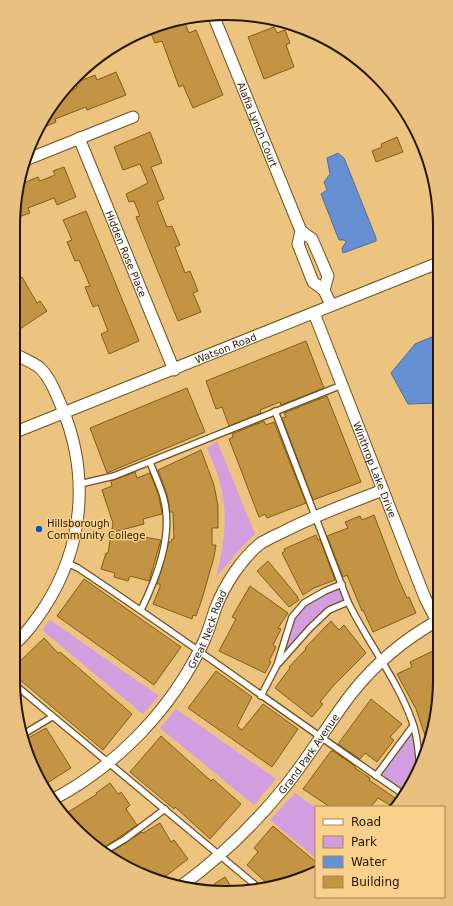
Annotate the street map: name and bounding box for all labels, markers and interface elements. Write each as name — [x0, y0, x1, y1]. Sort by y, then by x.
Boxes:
street label: Alafia Lynch Court — [235, 80, 280, 169]
street label: Hidden Rose Place — [104, 209, 149, 299]
street label: Watson Road — [193, 331, 258, 365]
street label: Winthrop Lake Drive — [351, 420, 399, 519]
place label: Hillsborough Community College — [47, 518, 145, 541]
marker: Hillsborough Community College — [34, 524, 44, 534]
street label: Great Neck Road — [185, 588, 229, 670]
street label: Grand Park Avenue — [276, 711, 341, 796]
legend — [315, 806, 445, 898]
text: Road — [351, 815, 381, 829]
text: Park — [351, 835, 377, 849]
text: Water — [351, 855, 387, 869]
text: Building — [351, 875, 400, 889]

